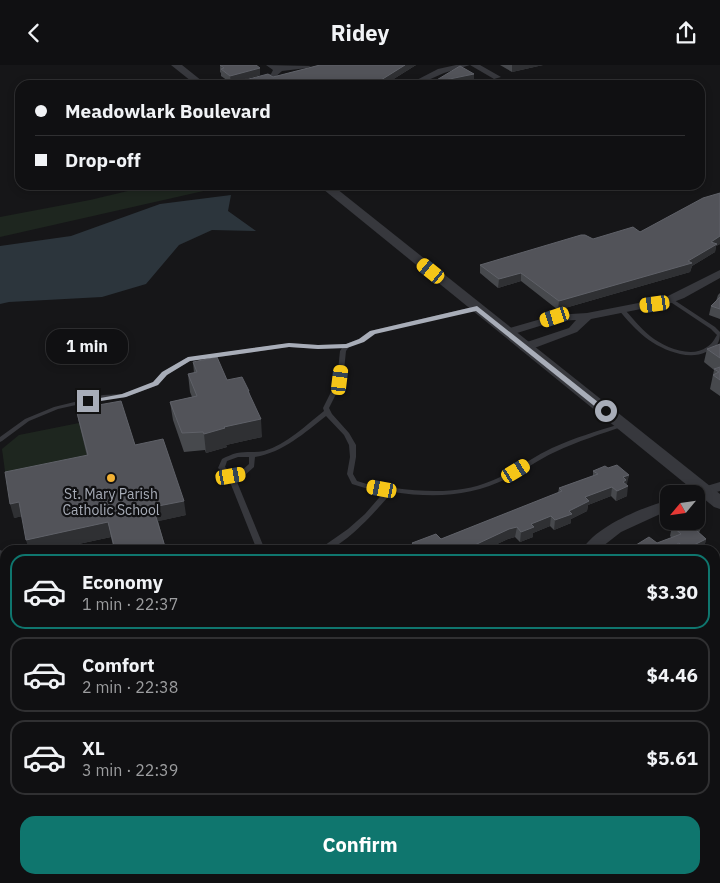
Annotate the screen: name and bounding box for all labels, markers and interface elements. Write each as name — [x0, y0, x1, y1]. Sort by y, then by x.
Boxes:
text: Ridey — [331, 18, 389, 47]
icon: back — [20, 19, 48, 47]
icon: share — [672, 19, 700, 47]
text: Meadowlark Boulevard — [65, 99, 271, 123]
text: Drop-off — [65, 148, 141, 172]
car — [414, 256, 447, 286]
car — [639, 294, 670, 314]
car — [538, 305, 571, 329]
callout: 1 min — [47, 329, 129, 363]
text: 1 min — [66, 336, 108, 356]
car — [330, 364, 349, 396]
route end — [77, 390, 99, 412]
route start — [595, 400, 617, 422]
car — [499, 457, 532, 485]
car — [214, 466, 247, 486]
marker: St. Mary Parish Catholic School — [105, 472, 117, 484]
car — [365, 479, 398, 499]
place label: St. Mary Parish Catholic School — [62, 485, 160, 519]
north arrow — [660, 485, 705, 530]
map controls — [660, 485, 705, 530]
icon: car — [22, 569, 67, 614]
text: Economy — [82, 570, 163, 594]
text: $3.30 — [646, 580, 698, 604]
text: 1 min · 22:37 — [82, 594, 178, 614]
icon: car — [22, 652, 67, 697]
text: Comfort — [82, 653, 155, 677]
text: $4.46 — [646, 663, 698, 687]
text: 2 min · 22:38 — [82, 677, 178, 697]
icon: car — [22, 735, 67, 780]
text: XL — [82, 736, 105, 760]
text: $5.61 — [646, 746, 698, 770]
text: 3 min · 22:39 — [82, 760, 178, 780]
button: Confirm — [20, 816, 700, 874]

